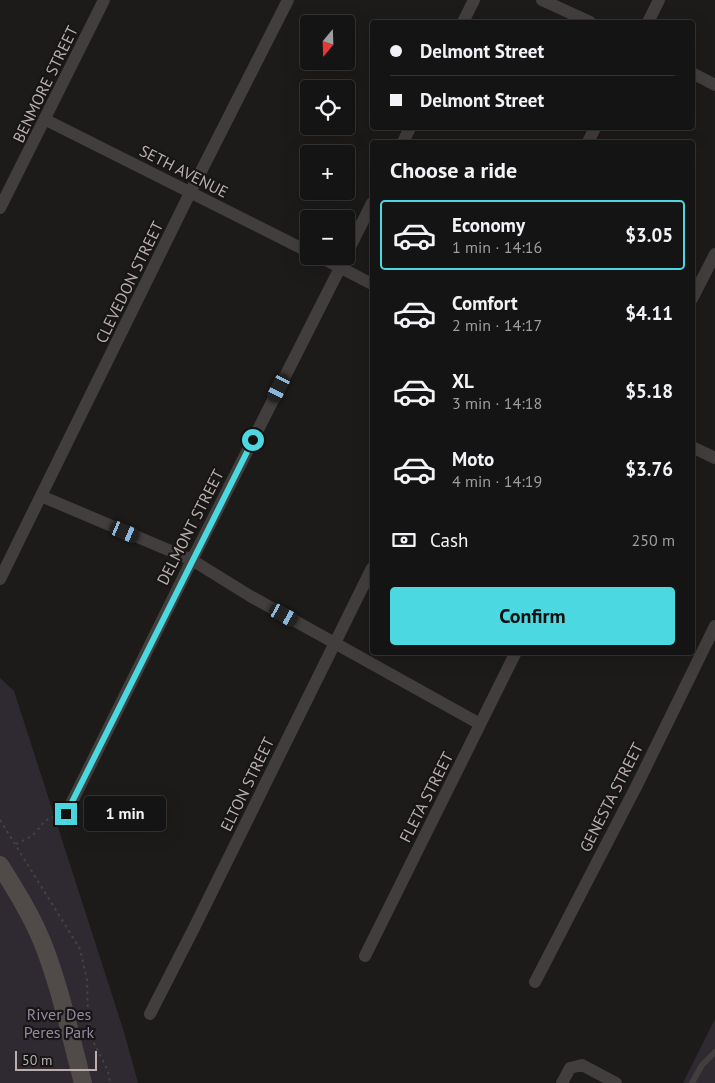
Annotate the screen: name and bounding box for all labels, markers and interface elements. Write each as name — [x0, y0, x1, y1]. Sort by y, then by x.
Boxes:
north arrow — [300, 15, 355, 70]
map controls — [300, 15, 355, 265]
street label: BENMORE STREET — [8, 22, 82, 146]
text: Delmont Street — [420, 39, 544, 63]
button: locate — [300, 80, 355, 135]
text: Delmont Street — [420, 88, 544, 112]
street label: SETH AVENUE — [136, 140, 232, 202]
button: + — [300, 145, 355, 200]
text: Choose a ride — [390, 156, 517, 184]
button: − — [300, 210, 355, 265]
icon: car — [392, 213, 437, 258]
text: Economy — [452, 213, 525, 237]
street label: CLEVEDON STREET — [91, 218, 167, 346]
text: $3.05 — [625, 223, 673, 247]
text: 1 min · 14:16 — [452, 237, 542, 257]
icon: car — [392, 291, 437, 336]
text: Comfort — [452, 291, 518, 315]
text: $4.11 — [625, 301, 673, 325]
text: 2 min · 14:17 — [452, 315, 542, 335]
icon: car — [392, 369, 437, 414]
text: XL — [452, 369, 474, 393]
car — [265, 371, 292, 405]
text: $5.18 — [625, 379, 673, 403]
text: 3 min · 14:18 — [452, 393, 542, 413]
route start — [242, 429, 264, 451]
icon: car — [392, 447, 437, 492]
text: Moto — [452, 447, 494, 471]
text: $3.76 — [625, 457, 673, 481]
street label: DELMONT STREET — [152, 466, 228, 588]
text: 4 min · 14:19 — [452, 471, 542, 491]
car — [108, 519, 141, 545]
icon: cash — [390, 526, 418, 554]
text: Cash — [430, 528, 468, 552]
text: 250 m — [632, 530, 675, 550]
button: Confirm — [390, 587, 675, 645]
car — [267, 601, 300, 629]
street label: ELTON STREET — [216, 734, 278, 834]
street label: GENESTA STREET — [575, 739, 647, 855]
street label: FLETA STREET — [395, 748, 457, 846]
callout: 1 min — [84, 796, 166, 832]
route end — [55, 803, 77, 825]
text: 1 min — [105, 803, 145, 823]
park label: River Des Peres Park — [24, 1004, 95, 1042]
scale bar — [15, 1048, 98, 1071]
text: 50 m — [22, 1051, 52, 1069]

